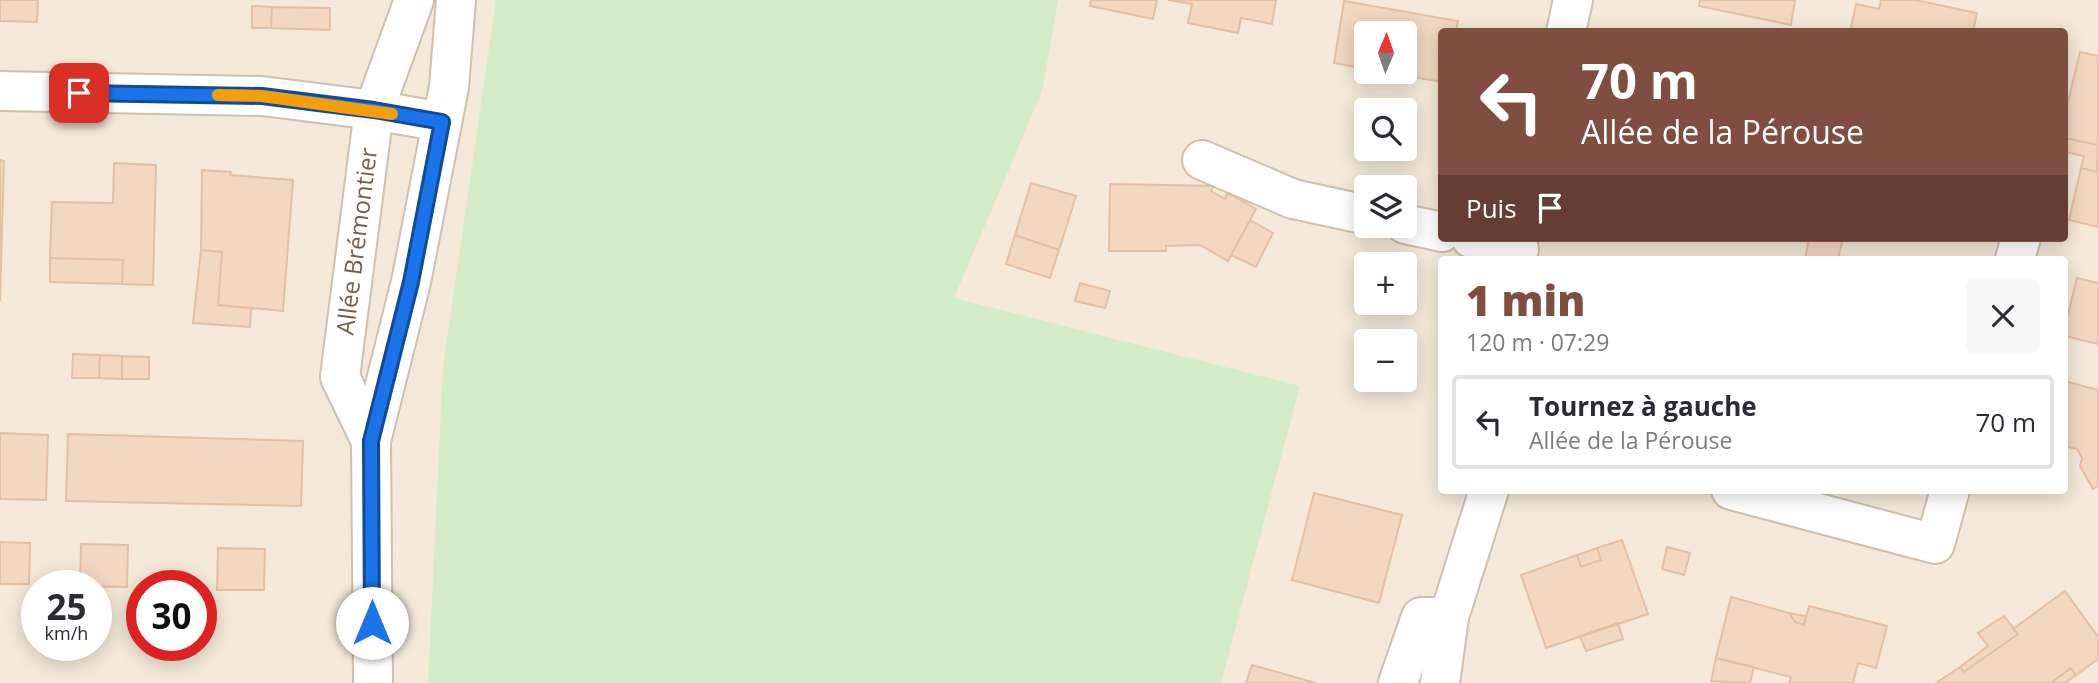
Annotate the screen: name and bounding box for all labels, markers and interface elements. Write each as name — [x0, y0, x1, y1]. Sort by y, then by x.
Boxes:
north arrow — [1354, 21, 1418, 84]
map controls — [1354, 21, 1417, 392]
text: 70 m — [1581, 47, 1698, 113]
icon: left — [1466, 56, 1557, 147]
pin — [49, 63, 109, 123]
icon: arrive — [60, 74, 98, 112]
button: search — [1354, 98, 1417, 161]
text: Allée de la Pérouse — [1581, 110, 1864, 153]
street label: Allée Brémontier — [328, 145, 384, 337]
button: layers — [1354, 175, 1417, 238]
icon: arrive — [1531, 189, 1569, 227]
text: Puis — [1466, 190, 1517, 226]
button: + — [1354, 252, 1417, 315]
text: 1 min — [1466, 271, 1585, 328]
button: close — [1966, 279, 2040, 353]
text: 120 m · 07:29 — [1466, 326, 1609, 358]
button: − — [1354, 329, 1417, 392]
text: Tournez à gauche — [1529, 388, 1757, 424]
icon: left — [1470, 403, 1508, 441]
text: 70 m — [1975, 404, 2036, 440]
text: Allée de la Pérouse — [1529, 424, 1732, 456]
speed limit sign: 30 — [126, 570, 217, 661]
text: 25 — [46, 583, 87, 630]
position arrow — [335, 586, 409, 660]
text: km/h — [45, 621, 88, 645]

